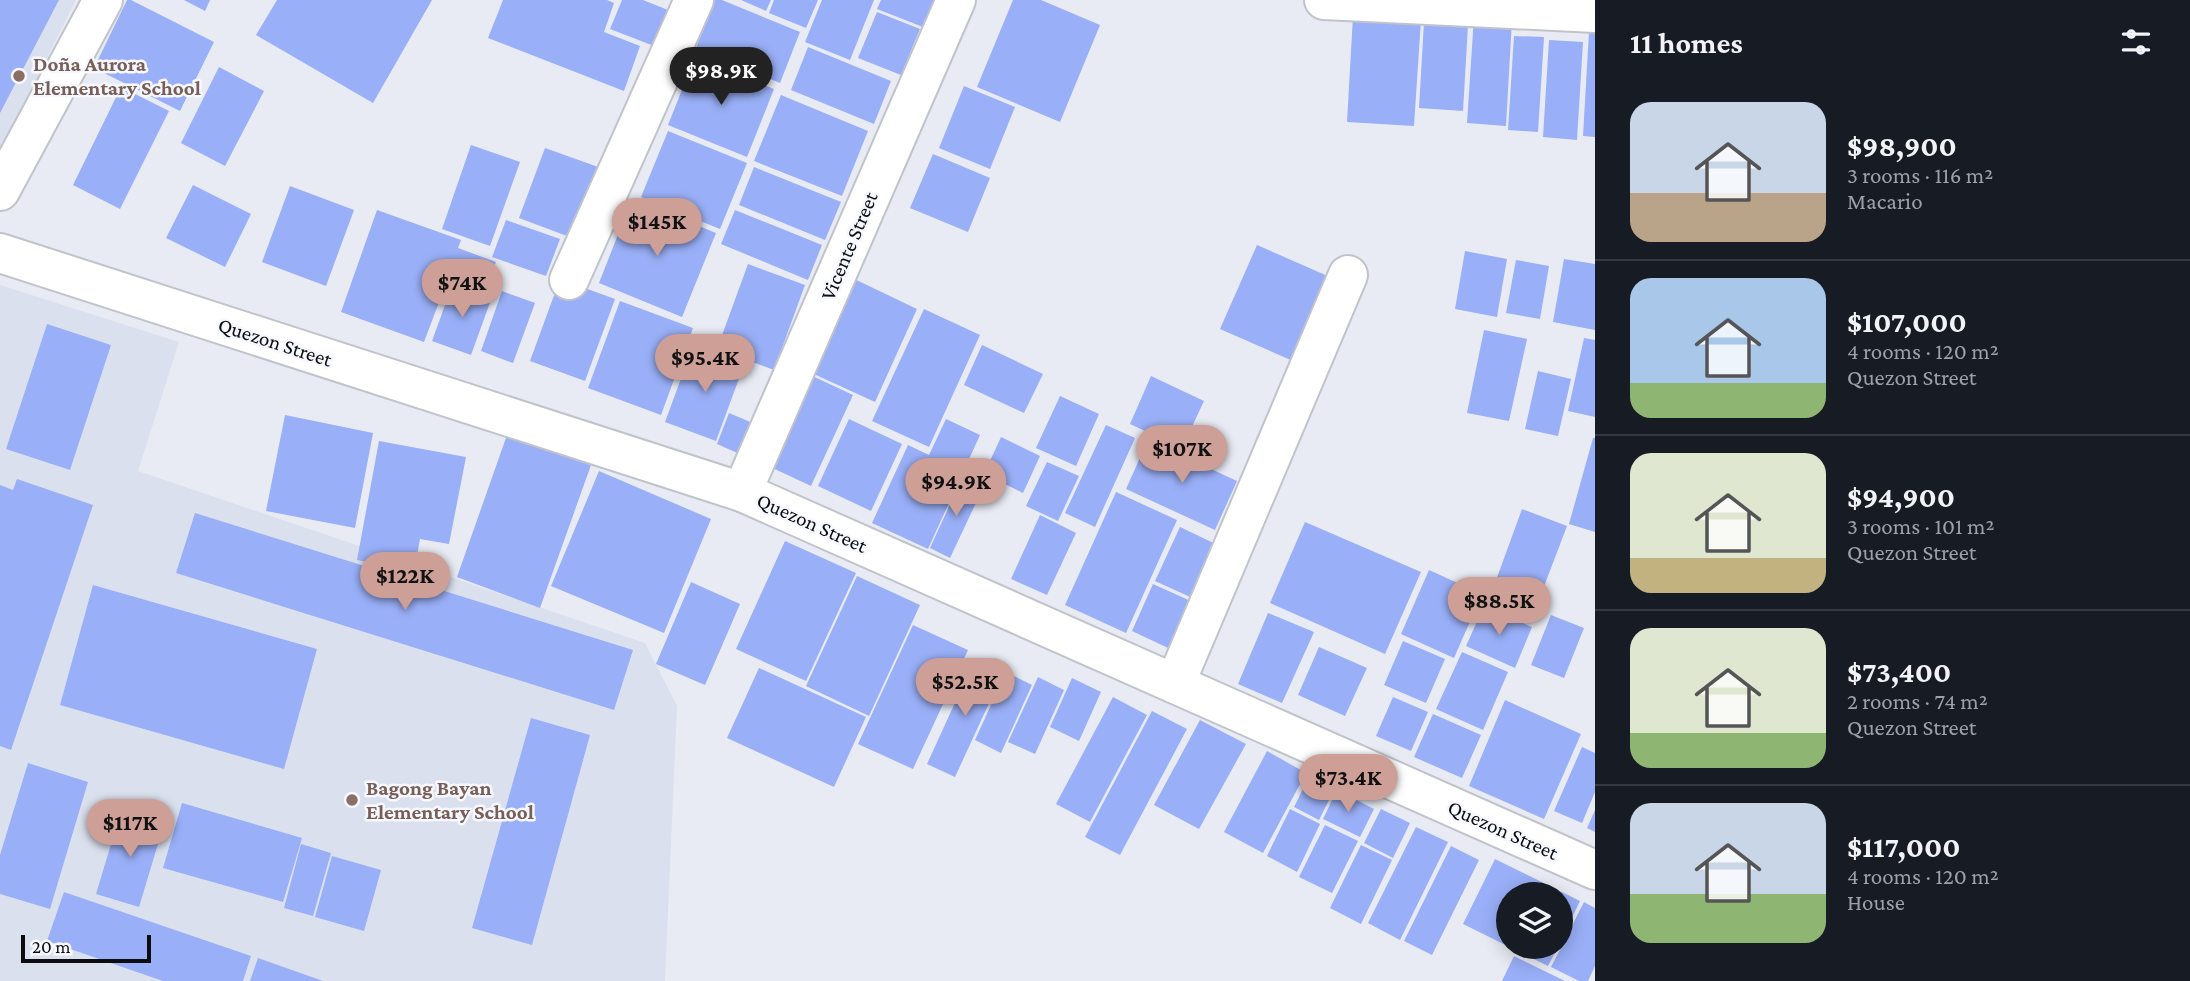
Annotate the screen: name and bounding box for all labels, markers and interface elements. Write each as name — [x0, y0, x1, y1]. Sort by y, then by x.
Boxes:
icon: filters — [2117, 23, 2155, 61]
text: 11 homes — [1630, 26, 1743, 59]
pin: $98.9K — [664, 48, 778, 107]
place label: Doña Aurora Elementary School — [33, 52, 201, 100]
text: $98.9K — [686, 57, 756, 83]
marker: Doña Aurora Elementary School — [11, 68, 27, 84]
text: $98,900 — [1847, 129, 1957, 162]
icon: home — [1686, 130, 1770, 214]
text: 3 rooms · 116 m² — [1847, 162, 1993, 188]
street label: Vicente Street — [815, 187, 883, 304]
text: Macario — [1847, 188, 1923, 214]
pin: $145K — [608, 198, 706, 258]
text: $145K — [628, 208, 686, 234]
pin: $74K — [421, 260, 503, 319]
text: $74K — [438, 269, 486, 295]
text: $107,000 — [1847, 305, 1967, 338]
icon: home — [1686, 306, 1770, 390]
street label: Quezon Street — [215, 312, 336, 372]
pin: $95.4K — [648, 334, 762, 394]
text: 4 rooms · 120 m² — [1847, 338, 1999, 364]
text: $95.4K — [671, 344, 739, 370]
text: Quezon Street — [1847, 364, 1976, 390]
pin: $107K — [1133, 426, 1231, 485]
text: $107K — [1152, 435, 1212, 461]
pin: $94.9K — [899, 458, 1013, 518]
text: $94.9K — [921, 468, 991, 494]
text: $94,900 — [1847, 480, 1955, 513]
icon: home — [1686, 481, 1770, 565]
street label: Quezon Street — [753, 488, 872, 558]
text: 3 rooms · 101 m² — [1847, 513, 1994, 539]
text: Quezon Street — [1847, 539, 1976, 565]
pin: $122K — [356, 552, 454, 612]
text: $122K — [376, 562, 434, 588]
pin: $88.5K — [1442, 578, 1556, 637]
text: $88.5K — [1464, 587, 1534, 613]
text: $73,400 — [1847, 655, 1951, 688]
icon: home — [1686, 656, 1770, 740]
pin: $52.5K — [908, 658, 1022, 718]
text: $52.5K — [932, 668, 998, 694]
text: 2 rooms · 74 m² — [1847, 688, 1988, 714]
text: Quezon Street — [1847, 714, 1976, 740]
pin: $73.4K — [1291, 754, 1405, 814]
text: $73.4K — [1315, 764, 1381, 790]
place label: Bagong Bayan Elementary School — [366, 776, 534, 824]
marker: Bagong Bayan Elementary School — [344, 792, 360, 808]
street label: Quezon Street — [1444, 795, 1563, 865]
pin: $117K — [81, 800, 179, 859]
text: $117K — [103, 809, 157, 835]
text: $117,000 — [1847, 830, 1960, 863]
icon: home — [1686, 831, 1770, 915]
text: 4 rooms · 120 m² — [1847, 863, 1999, 889]
map controls — [1496, 882, 1573, 959]
button: layers — [1496, 882, 1573, 959]
text: House — [1847, 889, 1905, 915]
scale bar — [21, 932, 150, 964]
text: 20 m — [32, 936, 71, 957]

